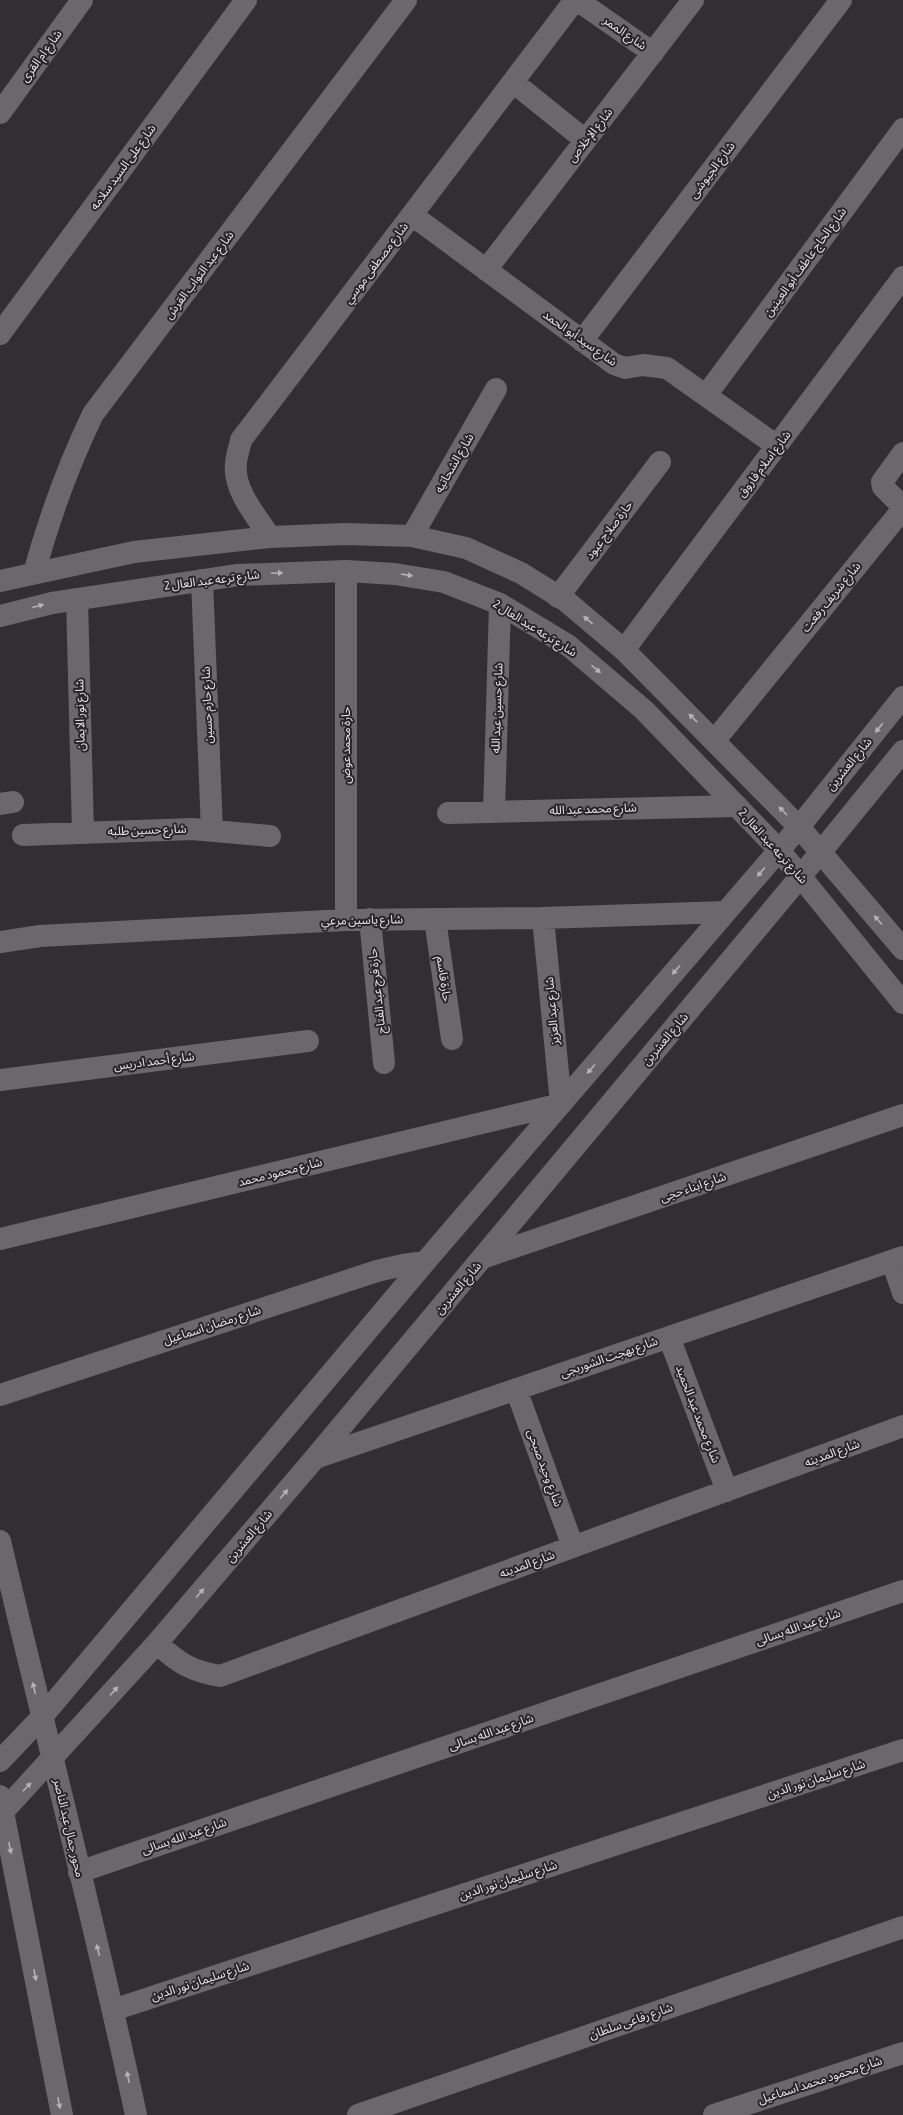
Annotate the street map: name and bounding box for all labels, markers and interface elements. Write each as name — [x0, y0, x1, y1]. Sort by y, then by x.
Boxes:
street label: شارع الممر — [599, 12, 649, 55]
street label: شارع ام القرى — [17, 27, 66, 86]
street label: شارع الإخلاص — [565, 105, 617, 166]
street label: شارع على السيد سلامه — [87, 121, 160, 214]
street label: شارع الجيوشى — [686, 139, 739, 202]
street label: شارع الحاج عاطف أبو العينين — [760, 204, 851, 320]
street label: شارع مصطفى موسي — [341, 220, 413, 308]
street label: شارع عبد التواب القرش — [161, 228, 238, 323]
street label: شارع سيد أبو الحمد — [539, 307, 620, 370]
street label: شارع اسلام فاروق — [734, 428, 795, 501]
street label: شارع الشحاتيه — [431, 431, 478, 496]
street label: حارة صلاح عبود — [582, 498, 637, 563]
street label: شارع شريف رفعت — [798, 559, 865, 636]
street label: شارع ترعه عبد العال 2 — [163, 567, 261, 595]
one-way arrow — [271, 570, 283, 577]
one-way arrow — [401, 573, 413, 579]
street label: شارع ترعه عبد العال 2 — [489, 597, 579, 661]
one-way arrow — [31, 603, 44, 609]
one-way arrow — [582, 615, 593, 624]
street label: شارع حسين عبد الله — [488, 662, 508, 754]
one-way arrow — [591, 664, 601, 673]
street label: شارع حازم حسين — [199, 666, 217, 744]
street label: شارع نور الايمان — [72, 679, 90, 751]
street label: حارة محمد عوض — [339, 706, 353, 784]
one-way arrow — [688, 713, 698, 723]
one-way arrow — [874, 722, 883, 733]
street label: شارع العشرين — [823, 735, 876, 795]
street label: شارع محمد عبد الله — [549, 800, 637, 820]
street label: شارع ترعه عبد العال 2 — [734, 806, 810, 888]
one-way arrow — [779, 806, 788, 816]
street label: شارع حسين طلبه — [107, 822, 187, 840]
one-way arrow — [756, 866, 765, 877]
street label: شارع ياسين مرعي — [321, 912, 403, 930]
one-way arrow — [873, 914, 882, 925]
street label: حارة فرج عبد الفتاح — [366, 947, 390, 1035]
street label: حارة قاسم — [432, 955, 454, 1003]
one-way arrow — [672, 966, 681, 975]
street label: شارع عبد العزيز — [542, 976, 564, 1047]
street label: شارع العشرين — [639, 1010, 693, 1069]
street label: شارع أحمد ادريس — [113, 1049, 195, 1075]
one-way arrow — [587, 1064, 596, 1074]
street label: شارع محمود محمد — [236, 1155, 324, 1191]
street label: شارع ابناء حجى — [658, 1169, 728, 1207]
street label: شارع العشرين — [432, 1259, 486, 1318]
street label: شارع رمضان اسماعيل — [161, 1303, 263, 1349]
street label: شارع بهجت الشوربجى — [558, 1334, 660, 1382]
street label: شارع محمد عبد الحميد — [671, 1363, 723, 1466]
street label: شارع وحيد صبحى — [523, 1427, 565, 1509]
street label: شارع المدينه — [802, 1437, 862, 1471]
one-way arrow — [280, 1489, 289, 1499]
street label: شارع العشرين — [223, 1507, 277, 1566]
street label: شارع المدينه — [497, 1548, 557, 1582]
one-way arrow — [195, 1587, 204, 1598]
street label: شارع عبد الله بسالى — [754, 1606, 843, 1650]
one-way arrow — [31, 1682, 37, 1694]
one-way arrow — [110, 1685, 119, 1696]
street label: شارع عبد الله بسالى — [447, 1711, 536, 1755]
street label: شارع سليمان نور الدين — [765, 1757, 868, 1803]
street label: محور جمال عبد الناصر — [51, 1776, 87, 1879]
one-way arrow — [22, 1782, 31, 1792]
street label: شارع عبد الله بسالى — [140, 1815, 229, 1859]
one-way arrow — [8, 1842, 14, 1854]
street label: شارع سليمان نور الدين — [457, 1858, 560, 1904]
one-way arrow — [95, 1944, 101, 1956]
street label: شارع سليمان نور الدين — [149, 1959, 252, 2005]
one-way arrow — [32, 1969, 38, 1982]
street label: شارع رفاعى سلطان — [587, 2000, 675, 2044]
street label: شارع محمود محمد اسماعيل — [756, 2053, 885, 2109]
one-way arrow — [124, 2071, 130, 2083]
one-way arrow — [57, 2097, 63, 2109]

